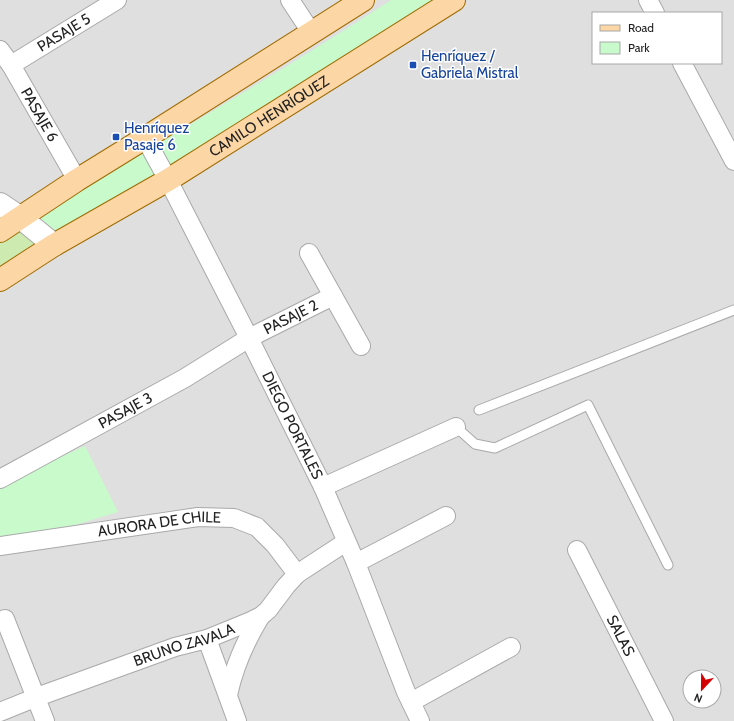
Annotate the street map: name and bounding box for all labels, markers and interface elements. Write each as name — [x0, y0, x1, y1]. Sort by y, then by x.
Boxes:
street label: PASAJE 5 — [34, 10, 94, 56]
legend — [592, 12, 722, 64]
text: Road — [628, 20, 654, 35]
text: Park — [628, 40, 650, 55]
place label: Henríquez / Gabriela Mistral — [421, 47, 519, 82]
marker: Henríquez / Gabriela Mistral — [408, 60, 418, 70]
street label: CAMILO HENRÍQUEZ — [206, 72, 333, 161]
street label: PASAJE 6 — [17, 85, 62, 145]
place label: Henríquez Pasaje 6 — [124, 119, 189, 154]
marker: Henríquez Pasaje 6 — [111, 132, 121, 142]
street label: PASAJE 2 — [261, 296, 321, 338]
street label: DIEGO PORTALES — [258, 369, 327, 482]
street label: PASAJE 3 — [95, 388, 156, 432]
street label: AURORA DE CHILE — [97, 508, 221, 541]
street label: SALAS — [603, 612, 639, 659]
street label: BRUNO ZAVALA — [131, 619, 238, 670]
north arrow — [682, 669, 722, 709]
text: N — [692, 690, 704, 706]

